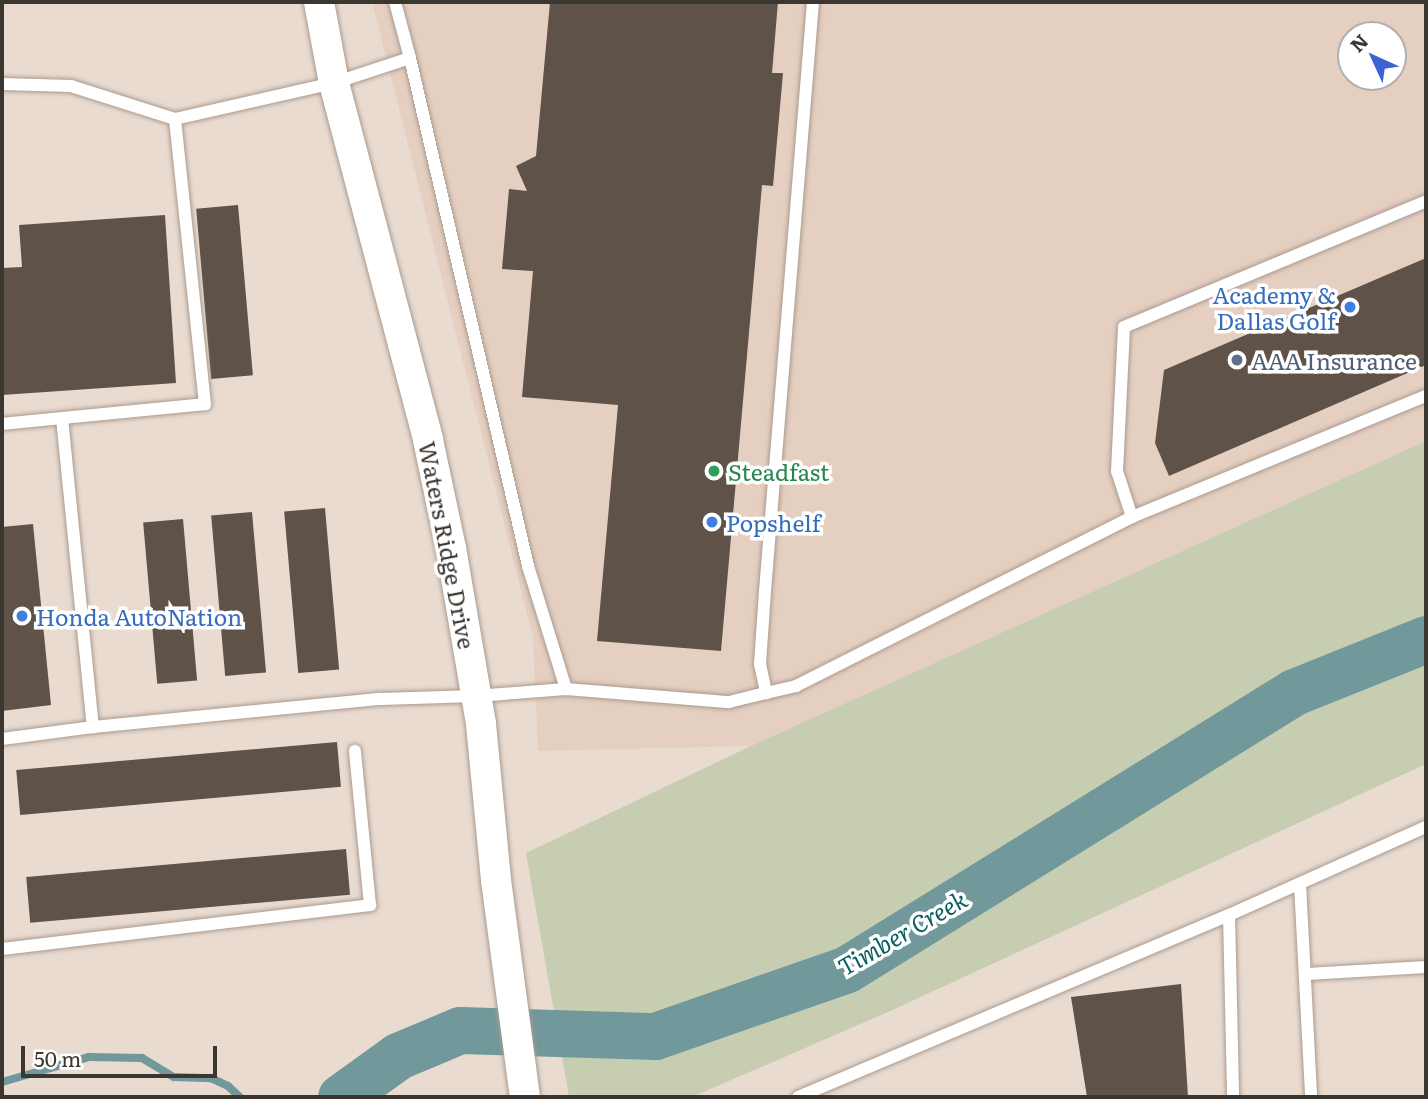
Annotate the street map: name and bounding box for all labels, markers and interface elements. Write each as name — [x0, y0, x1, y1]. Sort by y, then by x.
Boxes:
north arrow — [1337, 21, 1407, 91]
text: N — [1343, 27, 1374, 58]
place label: Academy & Dallas Golf — [1212, 280, 1336, 334]
marker: Academy & Dallas Golf — [1342, 299, 1358, 315]
place label: AAA Insurance — [1251, 346, 1417, 374]
marker: AAA Insurance — [1229, 352, 1245, 368]
street label: Waters Ridge Drive — [414, 439, 482, 651]
place label: Steadfast — [728, 457, 829, 485]
marker: Steadfast — [706, 463, 722, 479]
place label: Popshelf — [726, 508, 821, 536]
marker: Popshelf — [704, 514, 720, 530]
place label: Honda AutoNation — [36, 602, 242, 630]
marker: Honda AutoNation — [14, 608, 30, 624]
water label: Timber Creek — [833, 884, 971, 980]
scale bar — [24, 1032, 220, 1076]
text: 50 m — [34, 1042, 81, 1073]

